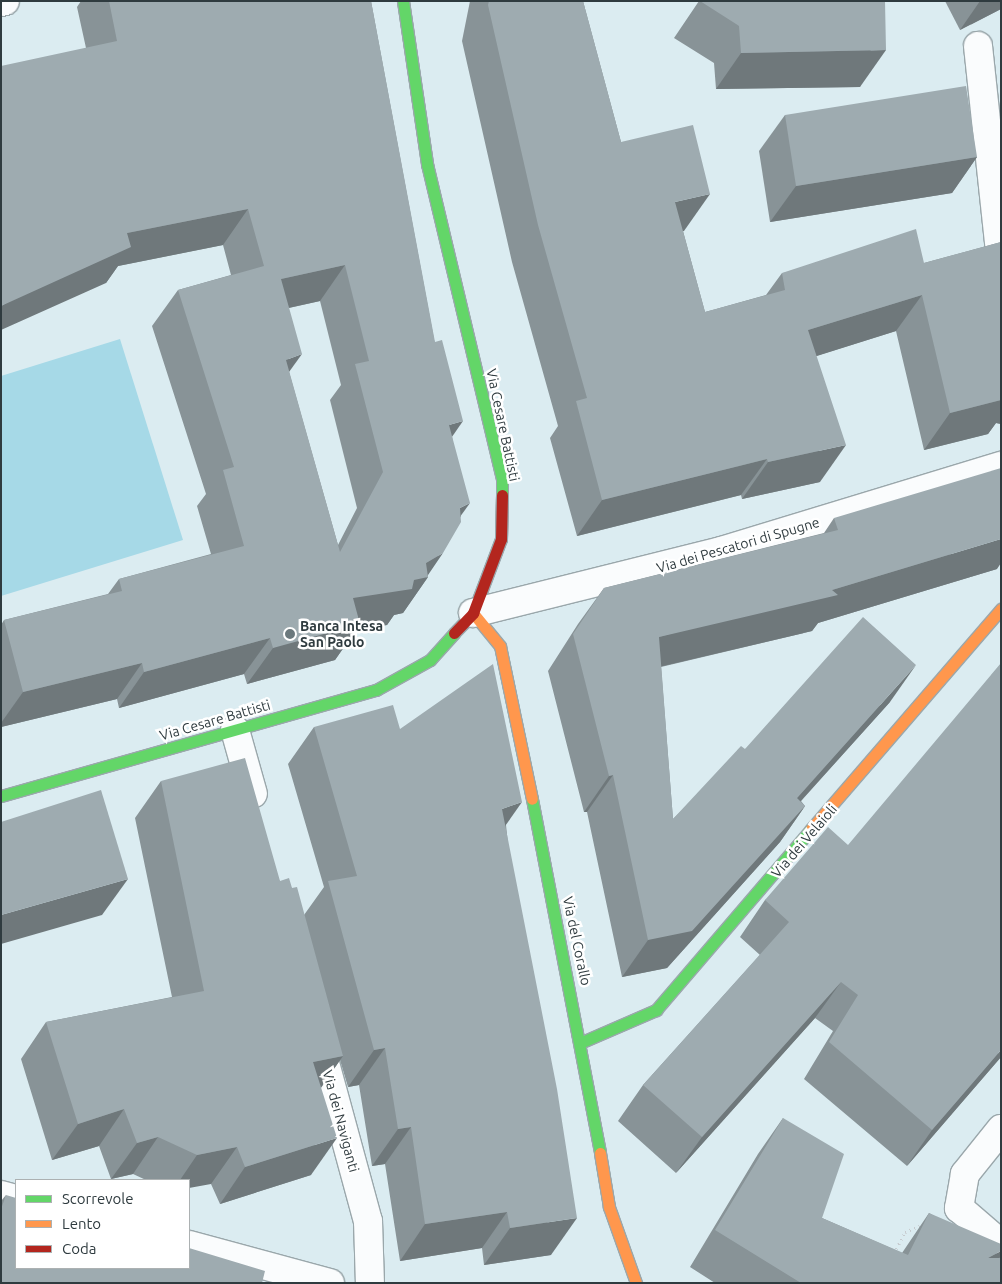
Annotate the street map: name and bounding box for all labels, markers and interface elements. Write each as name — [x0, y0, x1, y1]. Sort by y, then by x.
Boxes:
street label: Via Cesare Battisti — [483, 367, 523, 483]
street label: Via dei Pescatori di Spugne — [655, 514, 821, 576]
place label: Banca Intesa San Paolo — [300, 618, 383, 650]
marker: Banca Intesa San Paolo — [284, 628, 296, 640]
street label: Via Cesare Battisti — [158, 696, 272, 744]
street label: Via dei Velaioli — [768, 801, 840, 881]
street label: Via del Corallo — [559, 895, 595, 987]
street label: Via dei Naviganti — [319, 1068, 363, 1174]
legend — [15, 1179, 190, 1269]
text: Scorrevole — [62, 1190, 133, 1207]
text: Lento — [62, 1215, 101, 1232]
text: Coda — [62, 1240, 96, 1257]

